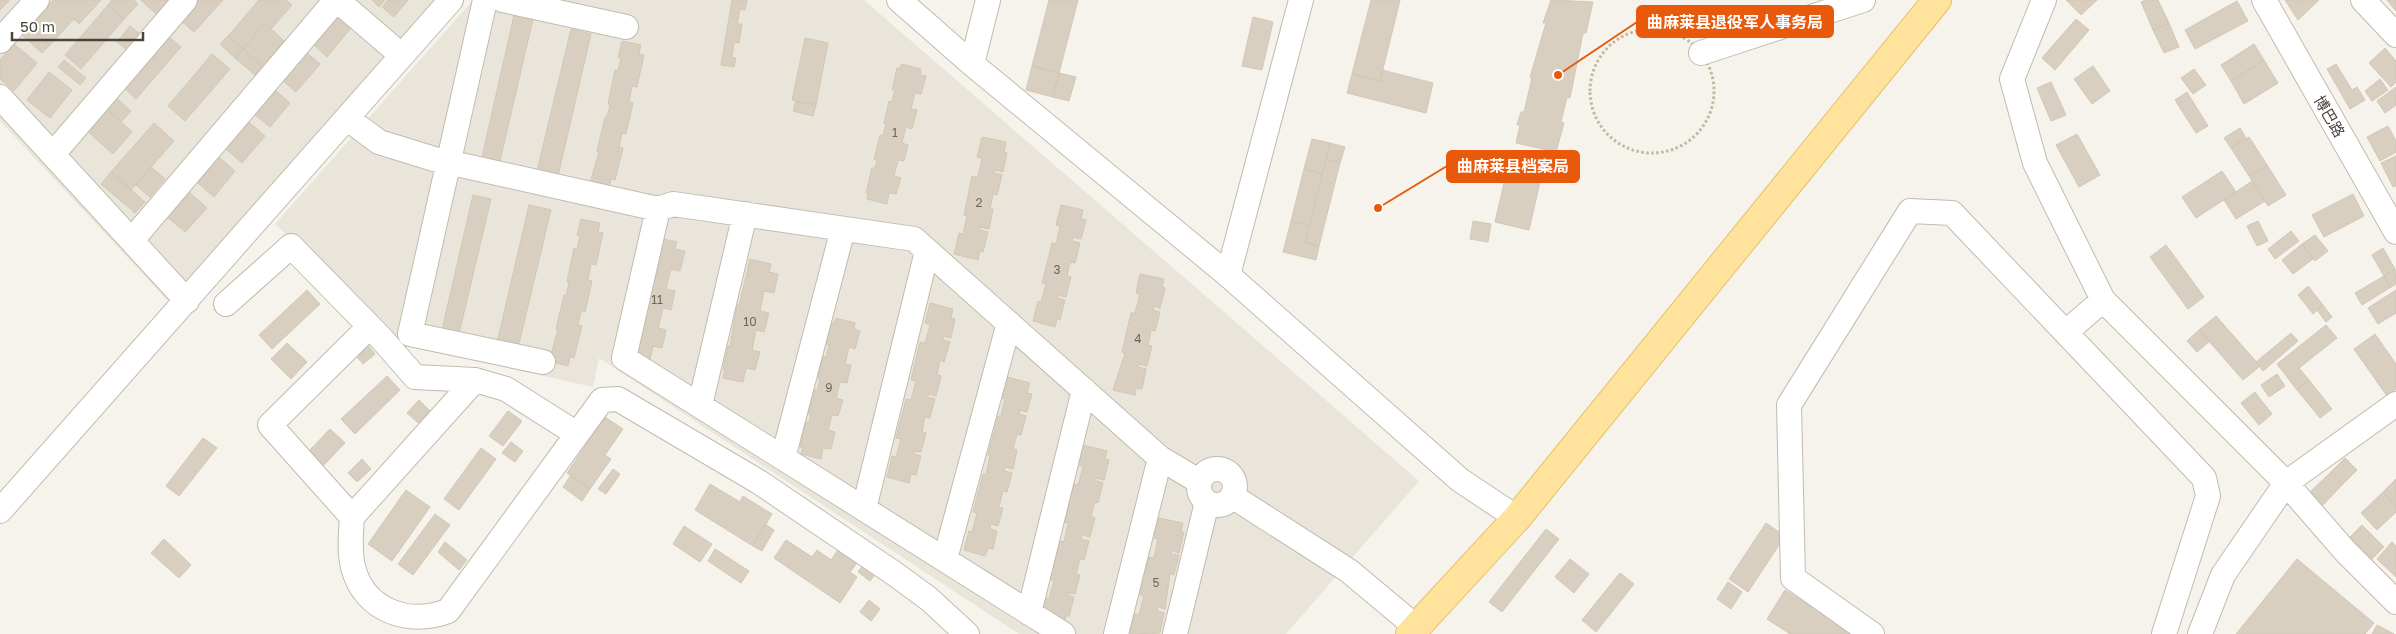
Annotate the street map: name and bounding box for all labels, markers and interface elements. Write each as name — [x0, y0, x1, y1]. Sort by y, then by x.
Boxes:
callout: 曲麻莱县退役军人事务局 — [1637, 6, 1833, 37]
scale bar — [12, 10, 144, 42]
text: 曲麻莱县退役军人事务局 — [1647, 12, 1823, 32]
text: 50 m — [20, 17, 55, 35]
street label: 博巴路 — [2311, 92, 2349, 140]
house number: 1 — [892, 125, 898, 140]
callout: 曲麻莱县档案局 — [1447, 151, 1579, 182]
text: 曲麻莱县档案局 — [1457, 156, 1569, 176]
house number: 2 — [976, 195, 983, 210]
house number: 3 — [1053, 262, 1061, 277]
house number: 11 — [651, 292, 663, 307]
house number: 10 — [743, 314, 757, 329]
house number: 4 — [1134, 331, 1142, 346]
house number: 9 — [825, 380, 833, 395]
house number: 5 — [1153, 575, 1160, 590]

